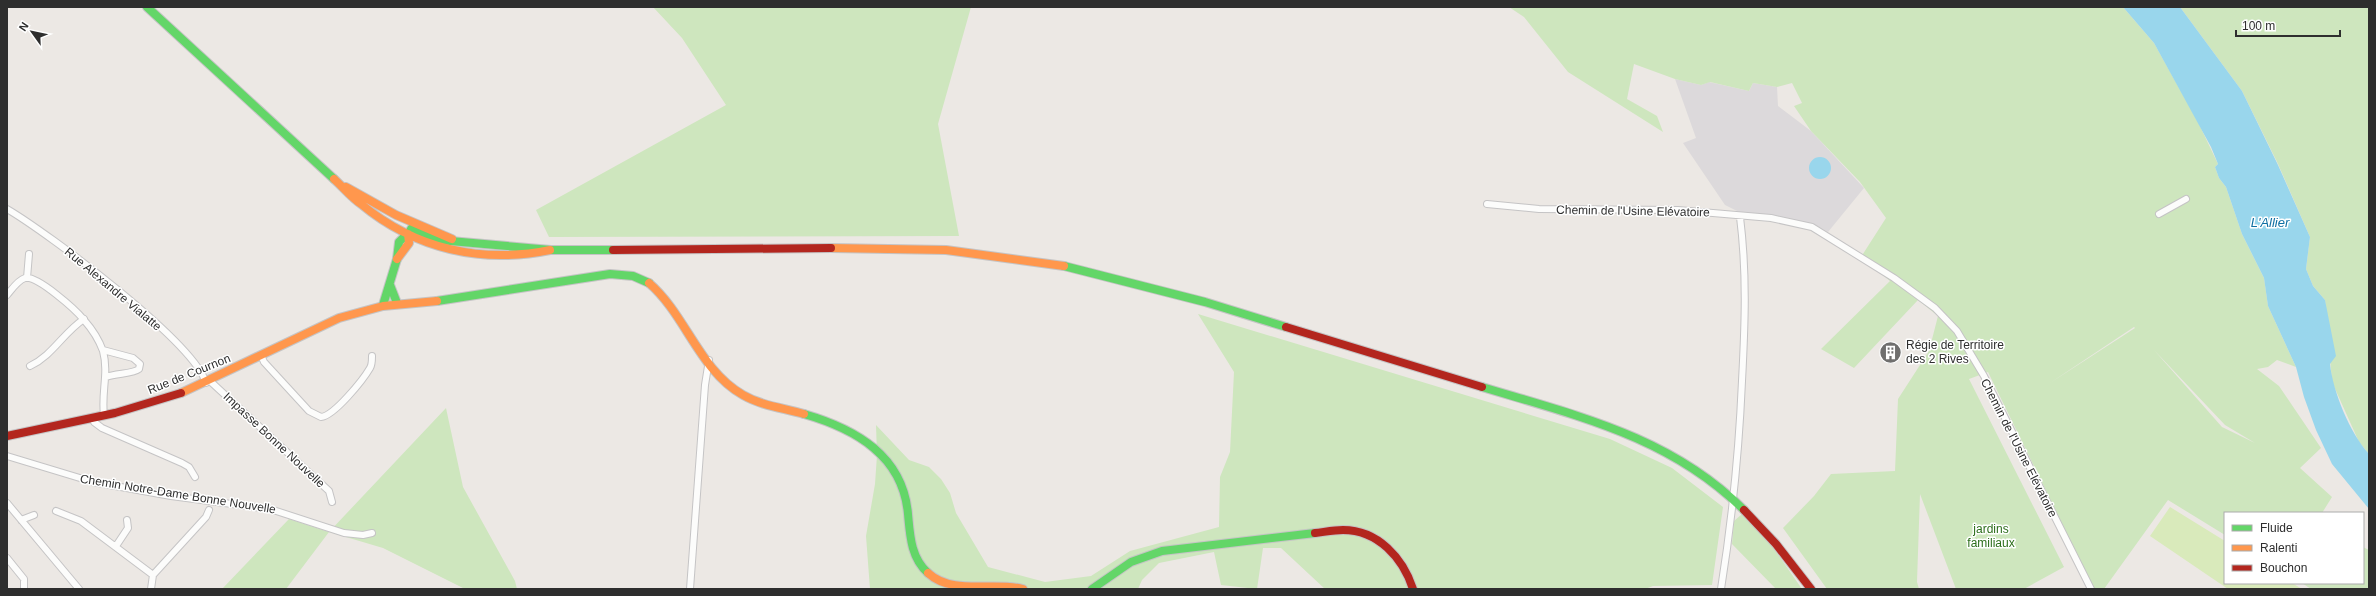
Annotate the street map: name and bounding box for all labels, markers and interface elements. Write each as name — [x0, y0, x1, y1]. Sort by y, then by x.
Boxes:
north arrow — [12, 12, 52, 52]
scale bar — [2236, 12, 2340, 38]
text: 100 m — [2242, 19, 2275, 33]
text: N — [16, 20, 31, 33]
street label: Chemin de l'Usine Elévatoire — [1556, 203, 1710, 219]
water label: L'Allier — [2251, 215, 2290, 230]
street label: Rue Alexandre Vialatte — [62, 244, 164, 334]
place label: Régie de Territoire des 2 Rives — [1906, 338, 2004, 366]
building icon: Régie de Territoire des 2 Rives — [1877, 339, 1903, 365]
street label: Rue de Cournon — [146, 351, 232, 397]
street label: Chemin de l'Usine Elévatoire — [1978, 376, 2060, 520]
street label: Impasse Bonne Nouvelle — [220, 389, 328, 491]
street label: Chemin Notre-Dame Bonne Nouvelle — [79, 472, 277, 516]
legend — [2224, 512, 2364, 584]
text: Fluide — [2260, 521, 2293, 535]
park label: jardins familiaux — [1967, 522, 2015, 550]
text: Ralenti — [2260, 541, 2297, 555]
text: Bouchon — [2260, 561, 2307, 575]

